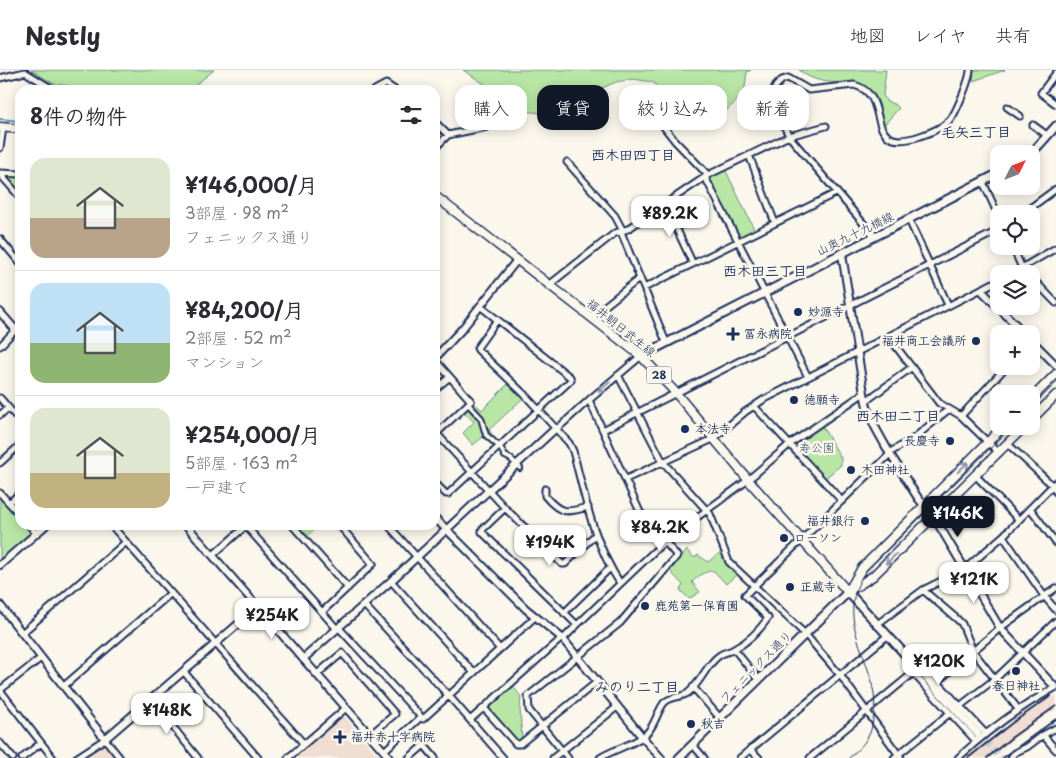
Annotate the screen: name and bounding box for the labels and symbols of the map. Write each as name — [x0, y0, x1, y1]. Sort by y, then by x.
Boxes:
district label: 毛矢三丁目 — [941, 121, 1011, 142]
district label: 西木田四丁目 — [591, 144, 675, 165]
north arrow — [990, 145, 1040, 195]
pin: ¥89.2K — [629, 196, 711, 238]
street label: 山奥九十九橋線 — [813, 207, 896, 260]
district label: 西木田三丁目 — [723, 260, 807, 281]
street label: 福井朝日武生線 — [583, 294, 660, 361]
place label: 妙源寺 — [808, 302, 844, 320]
marker: 妙源寺 — [792, 306, 804, 318]
place label: 冨永病院 — [744, 324, 792, 342]
marker: 冨永病院 — [726, 327, 740, 341]
place label: 福井商工会議所 — [882, 331, 967, 349]
marker: 福井商工会議所 — [970, 335, 982, 347]
road number: 28 — [646, 366, 672, 384]
one-way arrow — [598, 382, 611, 393]
place label: 徳願寺 — [804, 390, 840, 408]
marker: 徳願寺 — [788, 394, 800, 406]
district label: 西木田二丁目 — [856, 405, 940, 426]
place label: 本法寺 — [695, 419, 731, 437]
marker: 本法寺 — [679, 423, 691, 435]
place label: 長慶寺 — [904, 431, 940, 449]
marker: 長慶寺 — [944, 435, 956, 447]
park label: 寿公園 — [799, 438, 835, 456]
place label: 木田神社 — [861, 460, 909, 478]
one-way arrow — [957, 461, 970, 473]
marker: 木田神社 — [845, 464, 857, 476]
pin: ¥146K — [923, 496, 993, 538]
pin: ¥84.2K — [619, 510, 701, 552]
place label: 福井銀行 — [807, 511, 855, 529]
marker: 福井銀行 — [859, 515, 871, 527]
pin: ¥194K — [515, 524, 585, 567]
place label: ローソン — [794, 528, 842, 546]
marker: ローソン — [778, 532, 790, 544]
one-way arrow — [885, 553, 897, 565]
pin: ¥121K — [939, 562, 1009, 604]
place label: 正蔵寺 — [800, 577, 836, 595]
marker: 正蔵寺 — [784, 581, 796, 593]
place label: 鹿苑第一保育園 — [655, 596, 739, 614]
pin: ¥254K — [237, 598, 307, 640]
marker: 鹿苑第一保育園 — [639, 600, 651, 612]
street label: フェニックス通り — [715, 626, 796, 707]
pin: ¥120K — [904, 644, 974, 686]
marker: 春日神社 — [1010, 665, 1022, 677]
district label: みのり二丁目 — [595, 676, 679, 697]
place label: 春日神社 — [992, 676, 1040, 694]
pin: ¥148K — [132, 692, 202, 735]
place label: 秋吉 — [701, 714, 725, 732]
marker: 秋吉 — [685, 718, 697, 730]
place label: 福井赤十字病院 — [351, 727, 435, 745]
marker: 福井赤十字病院 — [333, 730, 347, 744]

